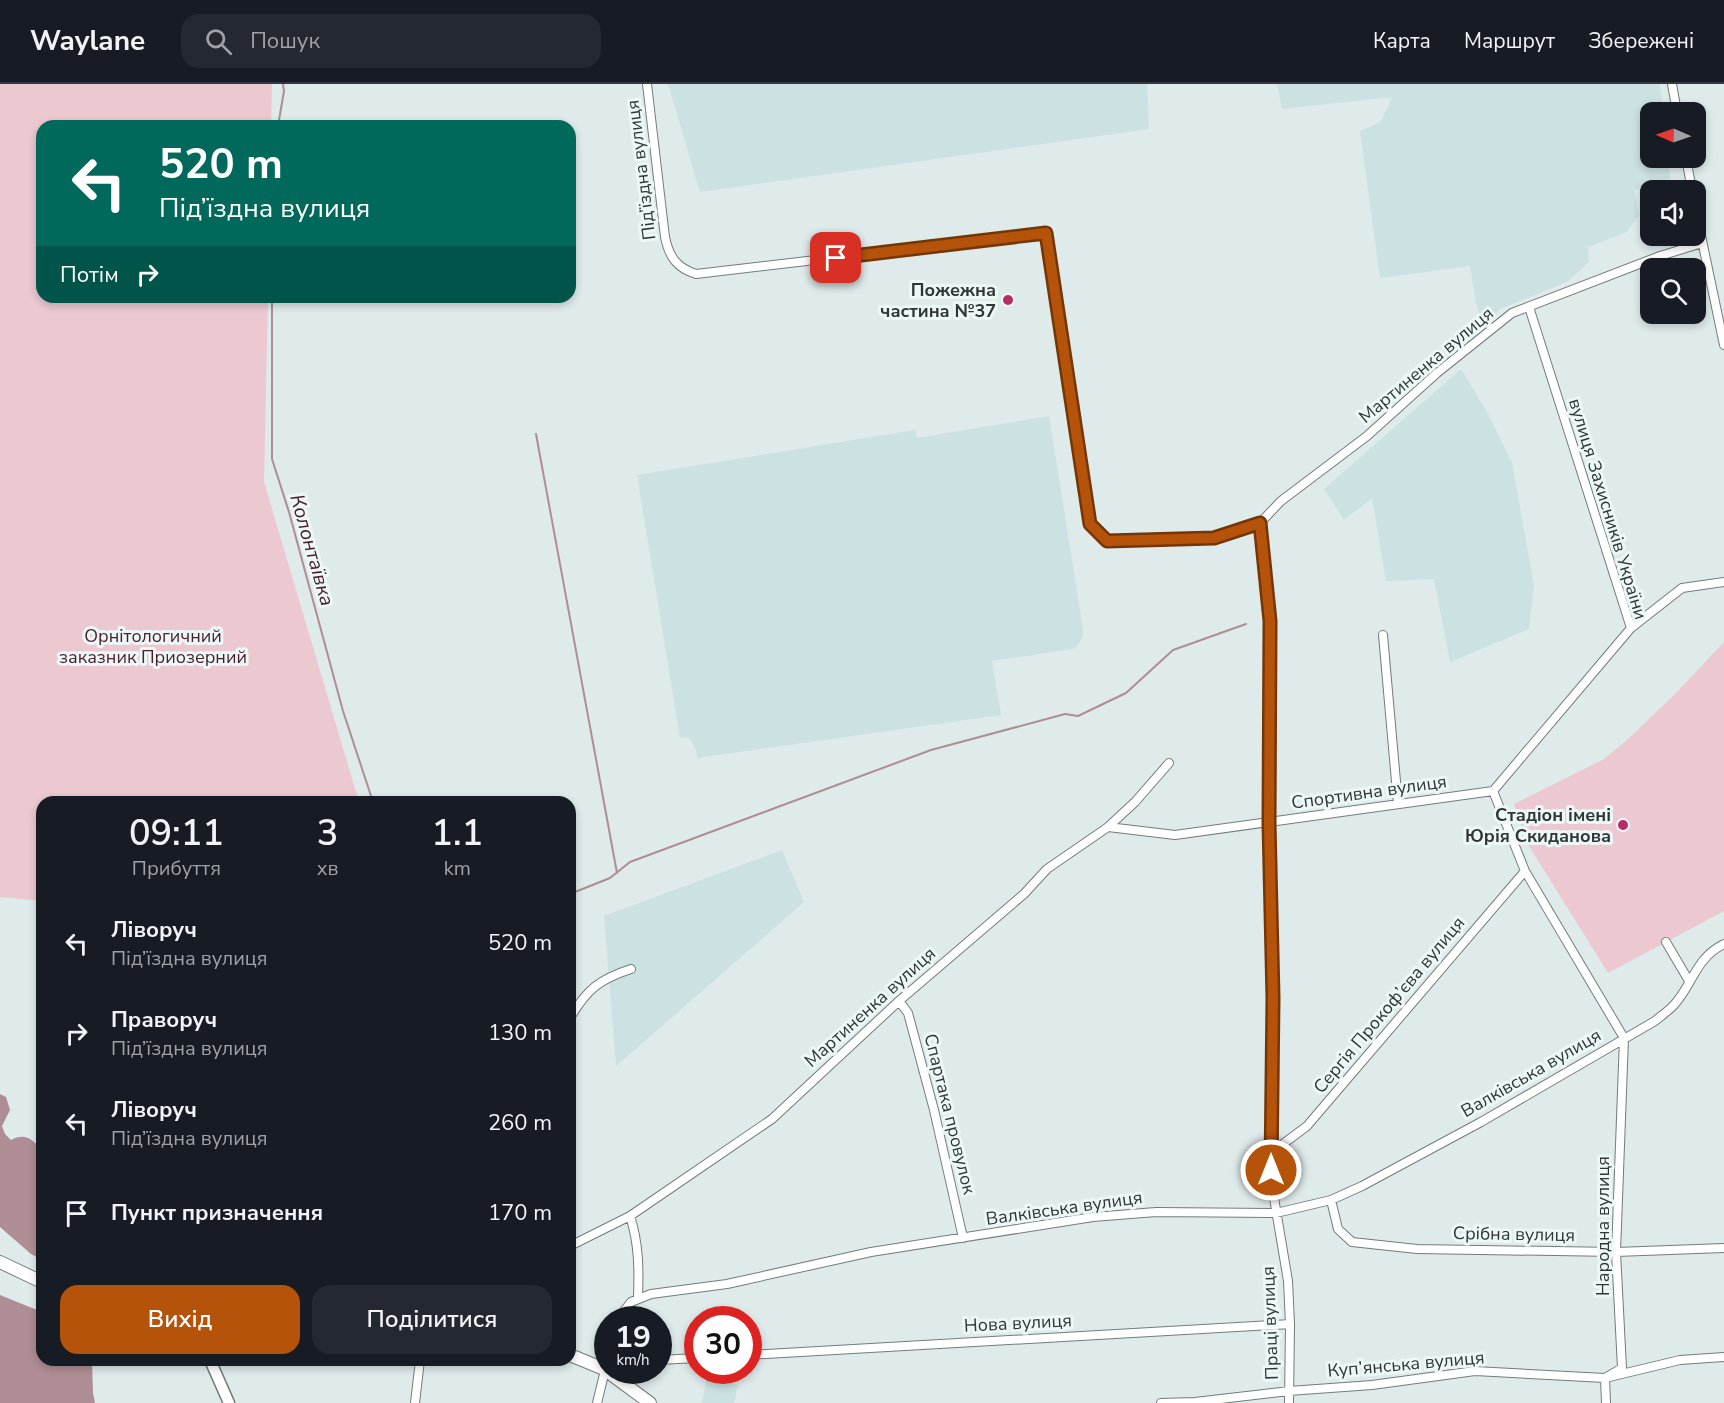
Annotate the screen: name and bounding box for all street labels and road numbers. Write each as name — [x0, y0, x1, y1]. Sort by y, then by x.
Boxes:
street label: Під’їздна вулиця — [621, 99, 661, 241]
street label: Мартиненка вулиця — [1354, 301, 1498, 429]
street label: вулиця Захисників України — [1563, 396, 1653, 622]
street label: Спортивна вулиця — [1290, 769, 1448, 815]
street label: Сергія Прокоф’єва вулиця — [1308, 912, 1470, 1098]
street label: Мартиненка вулиця — [799, 942, 941, 1072]
street label: Валківська вулиця — [1457, 1023, 1605, 1123]
street label: Спартака провулок — [918, 1031, 982, 1197]
street label: Народна вулиця — [1591, 1156, 1615, 1296]
street label: Валківська вулиця — [984, 1185, 1144, 1231]
street label: Срібна вулиця — [1453, 1221, 1575, 1247]
street label: Праці вулиця — [1256, 1266, 1284, 1380]
street label: Нова вулиця — [963, 1308, 1073, 1338]
street label: Куп’янська вулиця — [1327, 1345, 1485, 1383]

